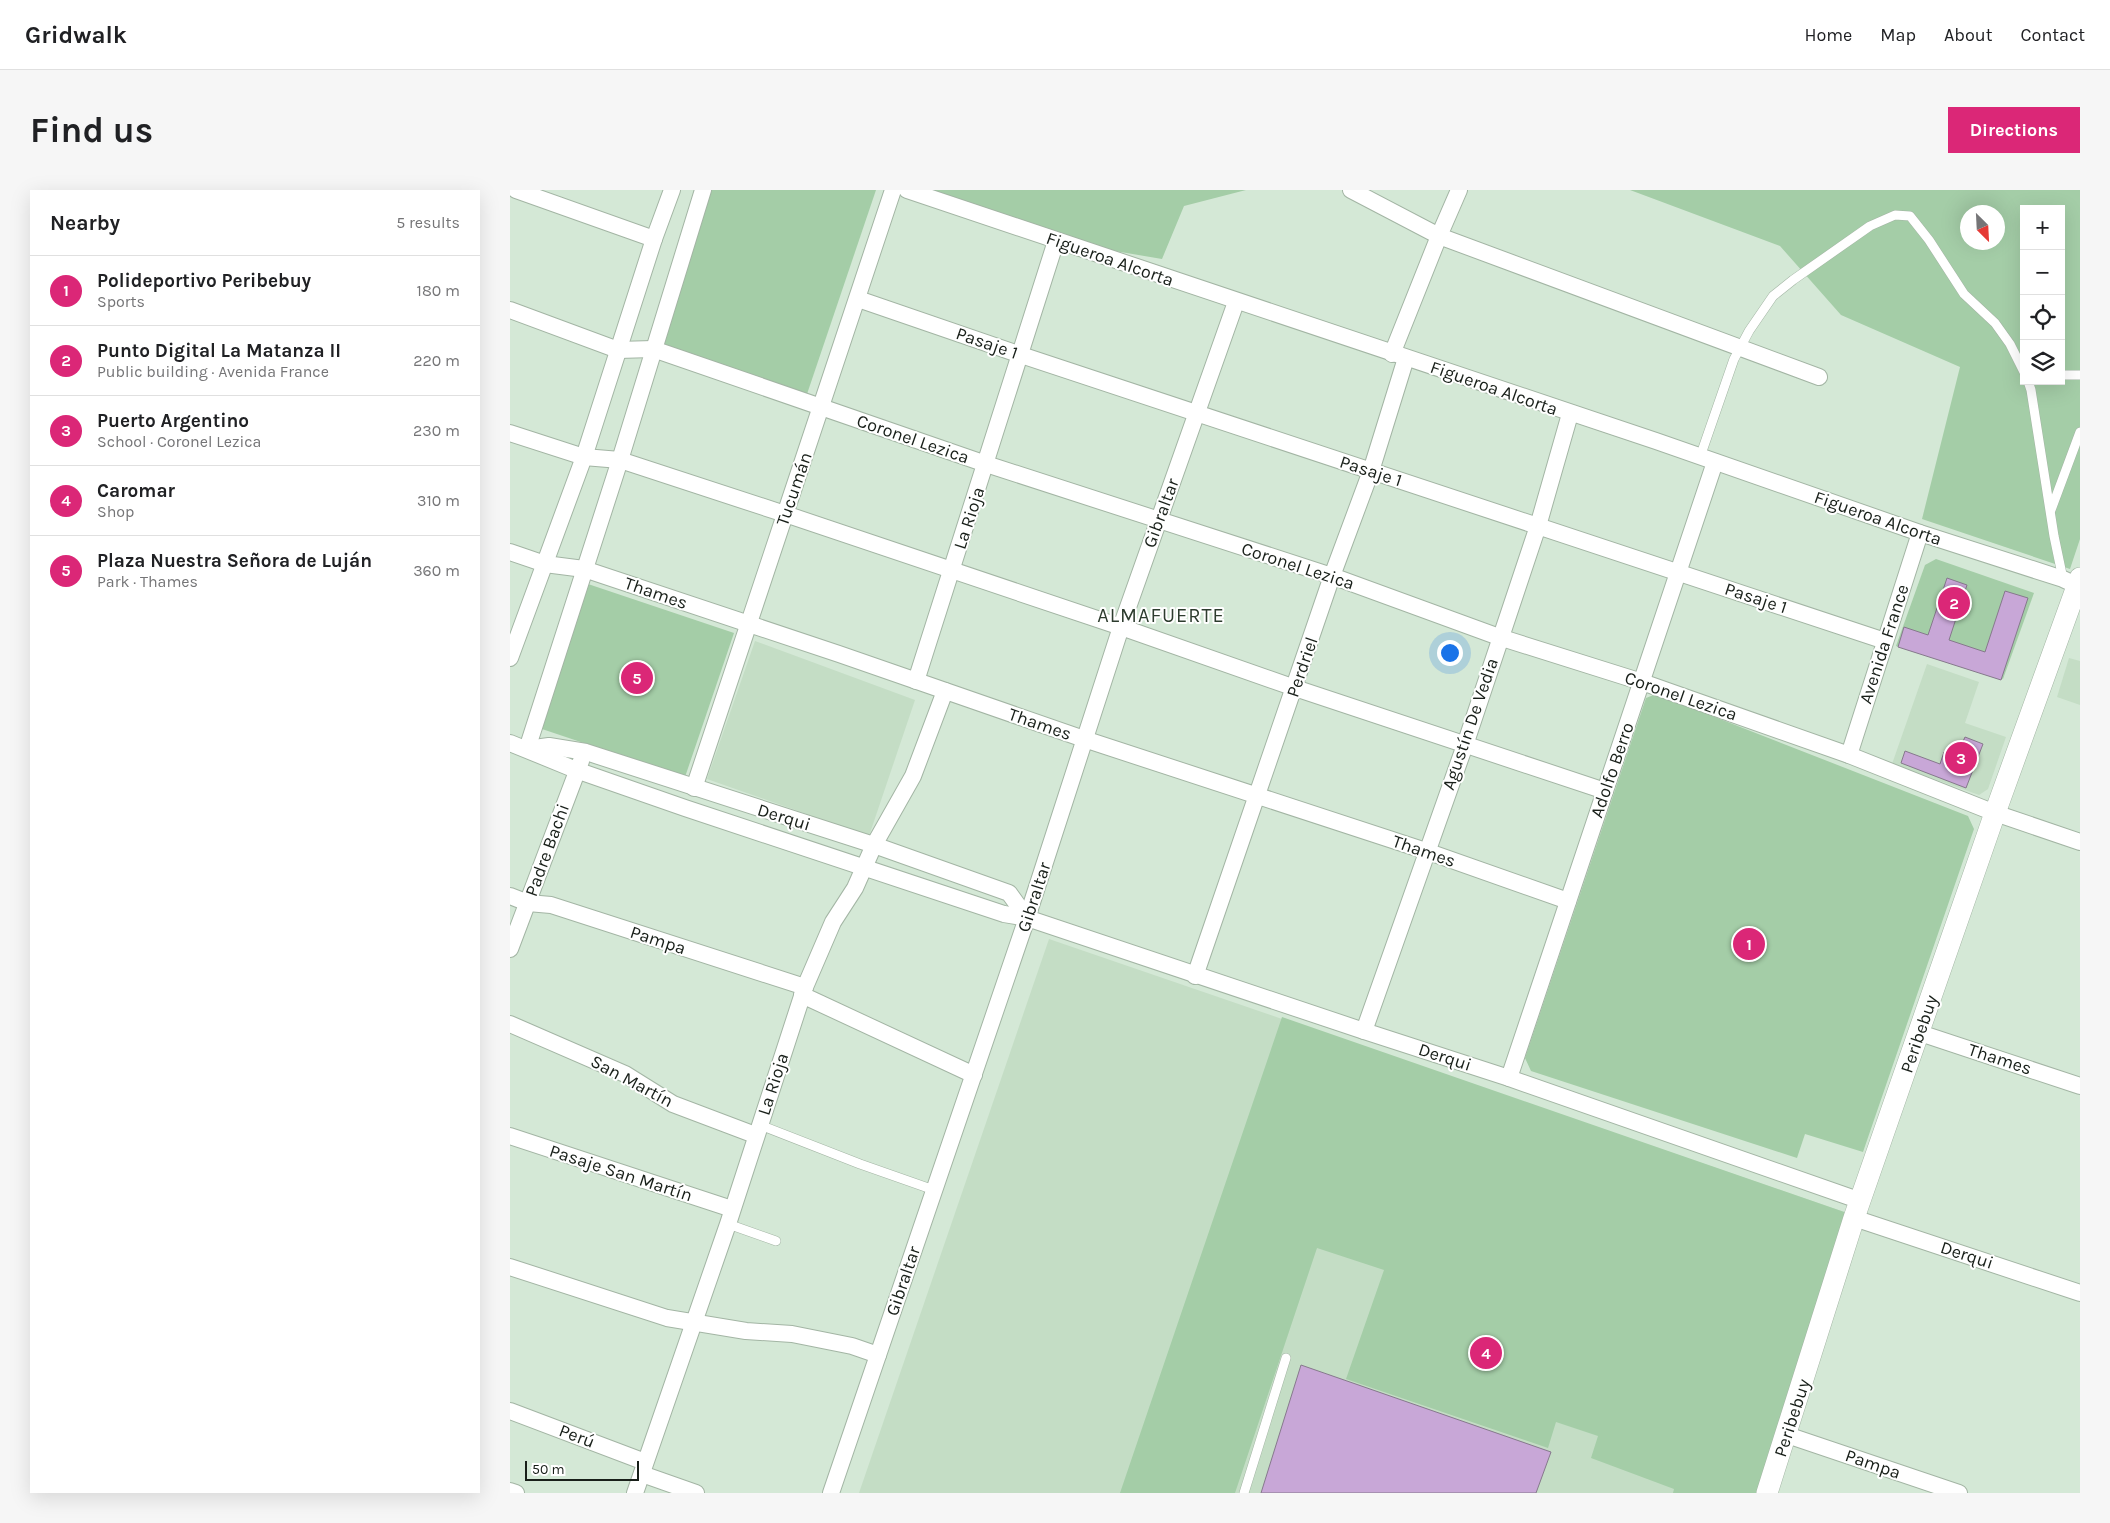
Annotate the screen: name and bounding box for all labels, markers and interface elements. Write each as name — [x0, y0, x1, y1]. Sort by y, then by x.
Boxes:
text: Gridwalk — [25, 21, 127, 49]
text: Home — [1804, 24, 1852, 46]
text: Map — [1880, 24, 1916, 46]
text: About — [1944, 24, 1993, 46]
text: Contact — [2021, 24, 2085, 46]
button: Directions — [1948, 107, 2080, 153]
text: Find us — [30, 110, 153, 151]
north arrow — [1960, 205, 2005, 250]
map controls — [2020, 205, 2065, 385]
button: + — [2020, 205, 2065, 250]
text: Nearby — [50, 211, 120, 235]
text: 5 results — [396, 213, 460, 232]
street label: Figueroa Alcorta — [1043, 227, 1177, 291]
button: − — [2020, 250, 2065, 295]
text: Polideportivo Peribebuy — [97, 270, 311, 292]
text: 1 — [63, 281, 69, 300]
text: 180 m — [417, 281, 460, 300]
text: Sports — [97, 292, 145, 311]
button: locate — [2020, 295, 2065, 340]
street label: Pasaje 1 — [953, 322, 1021, 364]
text: Punto Digital La Matanza II — [97, 340, 341, 362]
button: layers — [2020, 340, 2065, 385]
text: 2 — [61, 351, 71, 370]
text: 220 m — [413, 351, 460, 370]
street label: Figueroa Alcorta — [1427, 356, 1561, 420]
text: Public building · Avenida France — [97, 362, 329, 381]
street label: Coronel Lezica — [854, 409, 972, 469]
text: Puerto Argentino — [97, 410, 249, 432]
text: 3 — [61, 421, 71, 440]
text: 230 m — [413, 421, 460, 440]
text: School · Coronel Lezica — [97, 432, 261, 451]
street label: Tucumán — [771, 449, 817, 529]
street label: Pasaje 1 — [1337, 451, 1405, 491]
street label: Gibraltar — [1138, 475, 1184, 551]
text: Caromar — [97, 480, 175, 502]
street label: La Rioja — [949, 484, 989, 552]
street label: Figueroa Alcorta — [1811, 486, 1945, 550]
text: 4 — [61, 491, 71, 510]
text: 310 m — [417, 491, 460, 510]
text: Shop — [97, 502, 134, 521]
street label: Coronel Lezica — [1239, 537, 1357, 595]
text: Plaza Nuestra Señora de Luján — [97, 550, 372, 572]
text: 5 — [61, 561, 71, 580]
text: 360 m — [413, 561, 460, 580]
text: Park · Thames — [97, 572, 198, 591]
street label: Thames — [622, 572, 690, 614]
street label: Pasaje 1 — [1722, 578, 1790, 618]
street label: Avenida France — [1854, 581, 1914, 707]
pin: 2 — [1938, 584, 1970, 622]
district label: ALMAFUERTE — [1097, 604, 1225, 627]
street label: Perdriel — [1281, 634, 1323, 700]
your location — [1437, 640, 1463, 666]
street label: Agustín De Vedia — [1437, 655, 1503, 793]
pin: 5 — [621, 659, 653, 697]
street label: Coronel Lezica — [1622, 666, 1740, 726]
street label: Thames — [1006, 703, 1074, 745]
street label: Adolfo Berro — [1585, 719, 1639, 821]
pin: 3 — [1945, 739, 1977, 777]
street label: Derqui — [755, 799, 813, 835]
street label: Padre Bachi — [520, 801, 574, 899]
street label: Thames — [1390, 830, 1458, 872]
street label: Gibraltar — [1012, 859, 1056, 935]
street label: Pampa — [627, 921, 689, 959]
pin: 1 — [1733, 925, 1765, 963]
street label: Peribebuy — [1895, 992, 1943, 1076]
street label: Derqui — [1416, 1038, 1474, 1076]
street label: Thames — [1966, 1038, 2034, 1080]
street label: San Martín — [587, 1050, 677, 1112]
street label: La Rioja — [753, 1050, 793, 1118]
street label: Pasaje San Martín — [547, 1140, 695, 1206]
street label: Derqui — [1938, 1236, 1996, 1274]
street label: Gibraltar — [881, 1243, 925, 1319]
pin: 4 — [1470, 1334, 1502, 1372]
street label: Peribebuy — [1769, 1376, 1815, 1460]
street label: Perú — [556, 1419, 598, 1453]
street label: Pampa — [1842, 1444, 1904, 1484]
scale bar — [525, 1458, 639, 1481]
text: 50 m — [532, 1461, 565, 1478]

